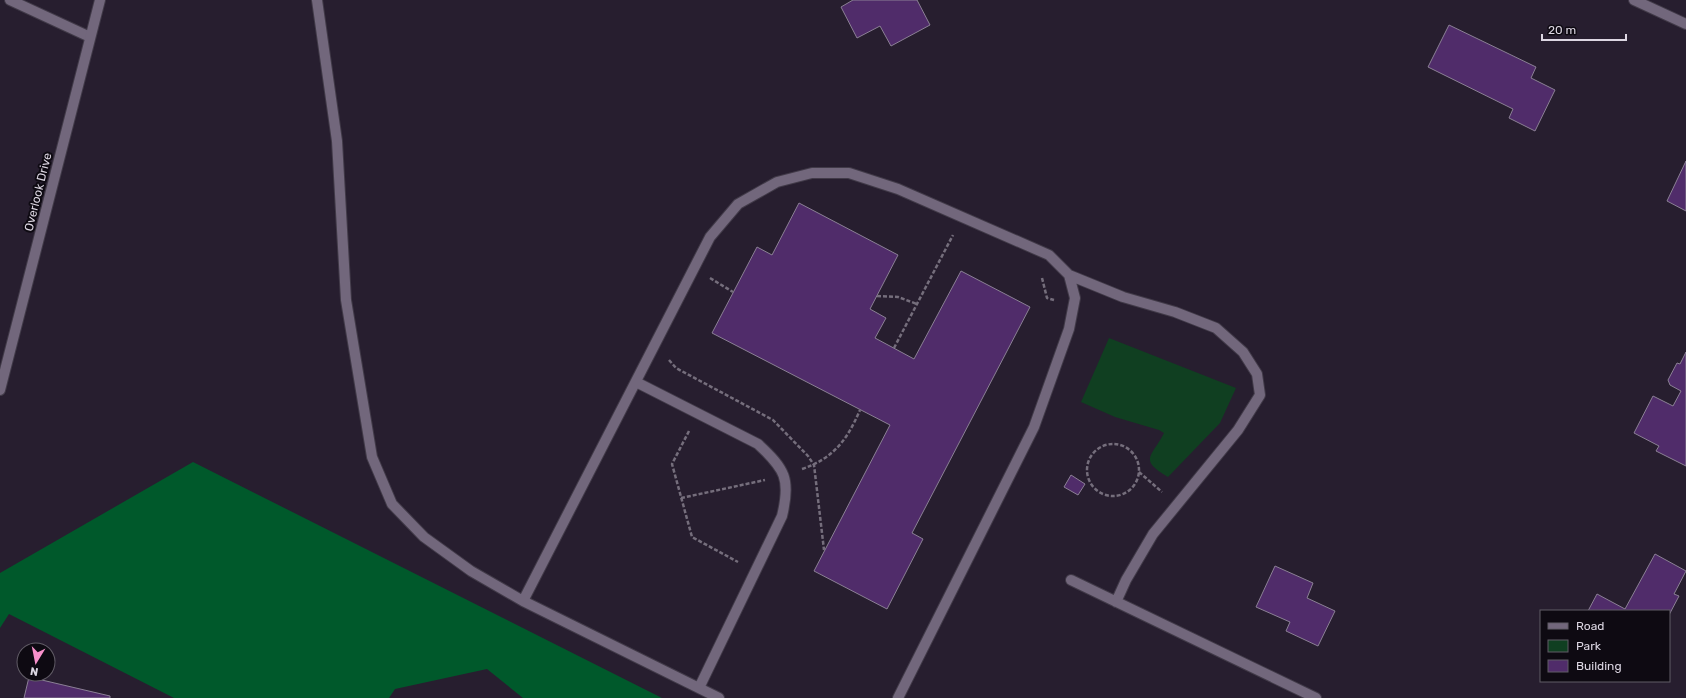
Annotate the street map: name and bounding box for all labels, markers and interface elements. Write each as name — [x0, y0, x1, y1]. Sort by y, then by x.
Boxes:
scale bar — [1542, 16, 1626, 42]
text: 20 m — [1548, 23, 1576, 37]
street label: Overlook Drive — [21, 151, 55, 233]
legend — [1540, 610, 1670, 682]
text: Road — [1576, 619, 1604, 633]
text: Park — [1576, 639, 1602, 653]
north arrow — [16, 642, 56, 682]
text: Building — [1576, 659, 1622, 673]
text: N — [29, 664, 39, 678]

